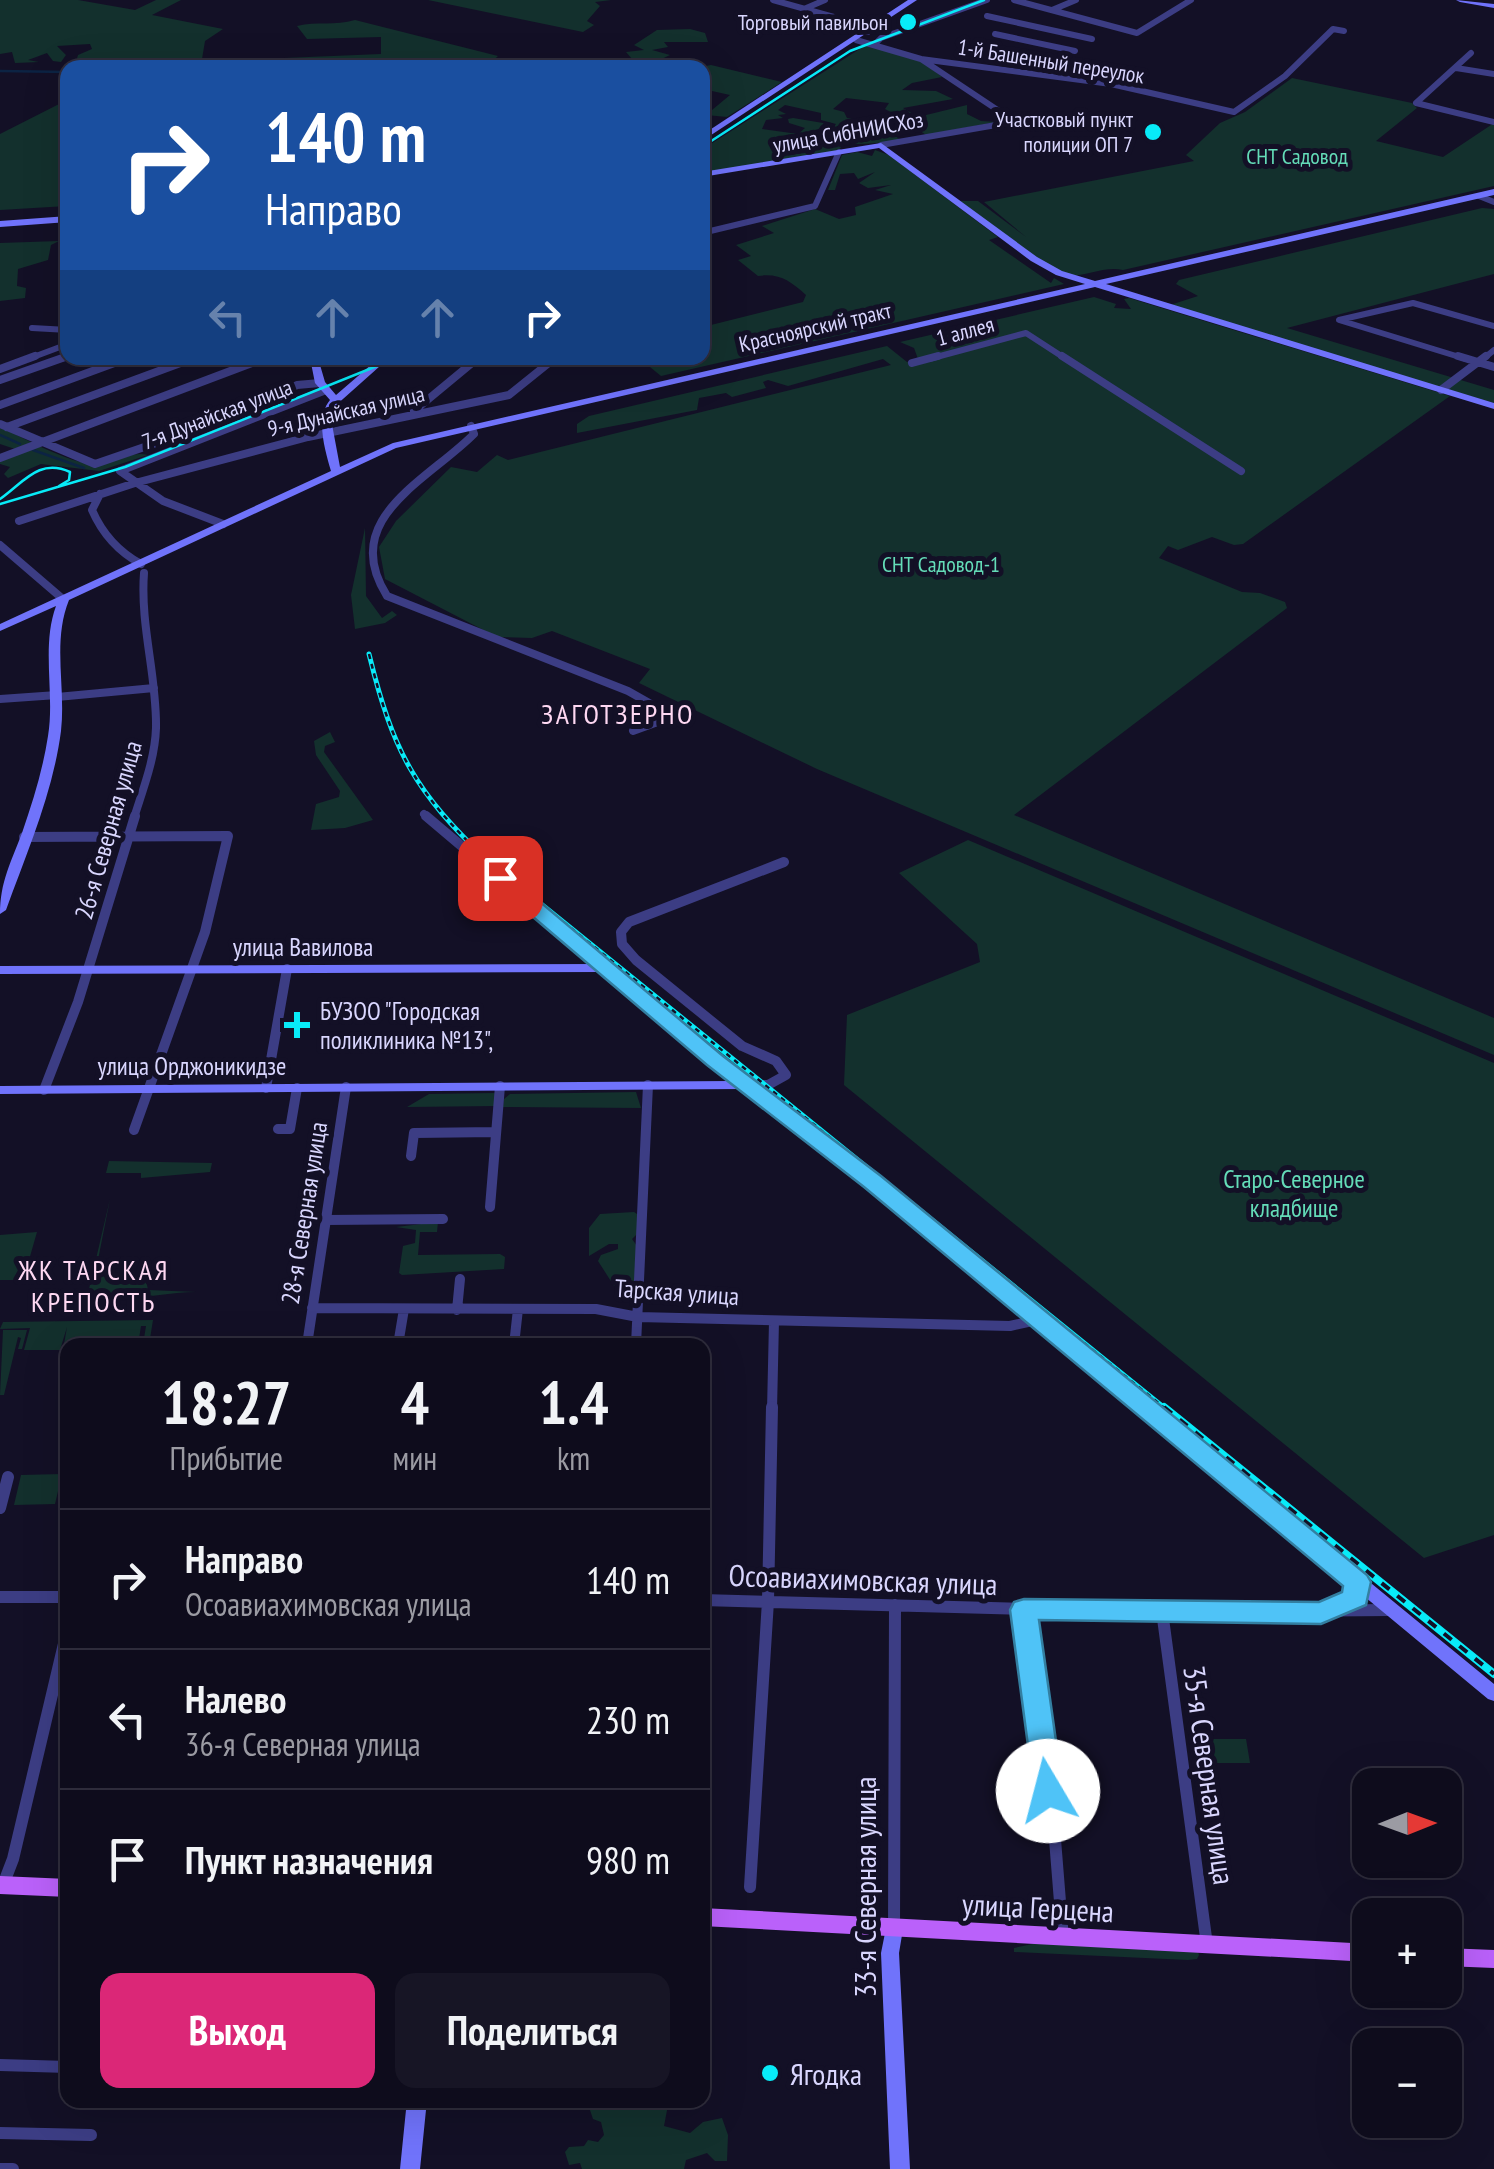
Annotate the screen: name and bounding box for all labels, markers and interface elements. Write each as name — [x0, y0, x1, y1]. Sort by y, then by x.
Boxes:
place label: Торговый павильон — [738, 8, 888, 36]
marker: Торговый павильон — [897, 11, 919, 33]
street label: 1-й Башенный переулок — [956, 32, 1147, 90]
text: 140 m — [265, 91, 426, 181]
icon: right — [100, 100, 230, 230]
street label: улица СибНИИСХоз — [771, 105, 925, 159]
place label: Участковый пункт полиции ОП 7 — [995, 105, 1134, 158]
marker: Участковый пункт полиции ОП 7 — [1142, 121, 1164, 143]
park label: СНТ Садовод — [1246, 142, 1348, 170]
text: Направо — [265, 179, 402, 237]
icon: left — [200, 290, 255, 345]
icon: ahead — [305, 290, 360, 345]
icon: ahead — [410, 290, 465, 345]
icon: right — [515, 290, 570, 345]
street label: Красноярский тракт — [736, 296, 895, 358]
street label: 1 аллея — [933, 310, 997, 352]
street label: 7-я Дунайская улица — [138, 372, 296, 456]
street label: 9-я Дунайская улица — [265, 379, 427, 443]
park label: СНТ Садовод-1 — [882, 550, 1000, 578]
district label: ЗАГОТЗЕРНО — [541, 695, 695, 732]
street label: 26-я Северная улица — [67, 737, 149, 923]
pin — [458, 836, 543, 921]
icon: arrive — [473, 851, 528, 906]
street label: улица Вавилова — [233, 931, 373, 963]
place label: БУЗОО "Городская поликлиника №13", — [320, 995, 493, 1056]
marker: БУЗОО "Городская поликлиника №13", — [284, 1012, 310, 1038]
street label: улица Орджоникидзе — [98, 1050, 286, 1082]
street label: 28-я Северная улица — [274, 1120, 334, 1306]
park label: Старо-Северное кладбище — [1223, 1163, 1365, 1224]
district label: ЖК ТАРСКАЯ КРЕПОСТЬ — [17, 1251, 170, 1320]
street label: Тарская улица — [614, 1272, 740, 1312]
text: 18:27 — [161, 1363, 291, 1441]
text: 4 — [400, 1363, 429, 1441]
text: 1.4 — [539, 1363, 609, 1441]
text: Прибытие — [170, 1437, 283, 1479]
text: мин — [393, 1437, 437, 1479]
text: km — [557, 1437, 590, 1479]
text: Направо — [185, 1534, 303, 1583]
icon: right — [100, 1552, 155, 1607]
text: 140 m — [586, 1555, 670, 1604]
street label: Осоавиахимовская улица — [728, 1555, 998, 1603]
text: Осоавиахимовская улица — [185, 1583, 472, 1625]
street label: 35-я Северная улица — [1175, 1663, 1245, 1887]
text: Налево — [185, 1674, 286, 1723]
icon: left — [100, 1692, 155, 1747]
text: 230 m — [586, 1695, 670, 1744]
text: 36-я Северная улица — [185, 1723, 421, 1765]
position arrow — [996, 1739, 1100, 1843]
north arrow — [1352, 1768, 1462, 1878]
map controls — [1352, 1768, 1462, 2138]
street label: 33-я Северная улица — [845, 1777, 884, 1997]
icon: arrive — [100, 1832, 155, 1887]
text: Пункт назначения — [185, 1835, 433, 1884]
text: 980 m — [586, 1835, 670, 1884]
street label: улица Герцена — [961, 1884, 1115, 1930]
button: + — [1352, 1898, 1462, 2008]
button: Выход — [100, 1973, 375, 2088]
button: Поделиться — [395, 1973, 670, 2088]
button: − — [1352, 2028, 1462, 2138]
place label: Ягодка — [790, 2054, 862, 2093]
marker: Ягодка — [759, 2062, 781, 2084]

